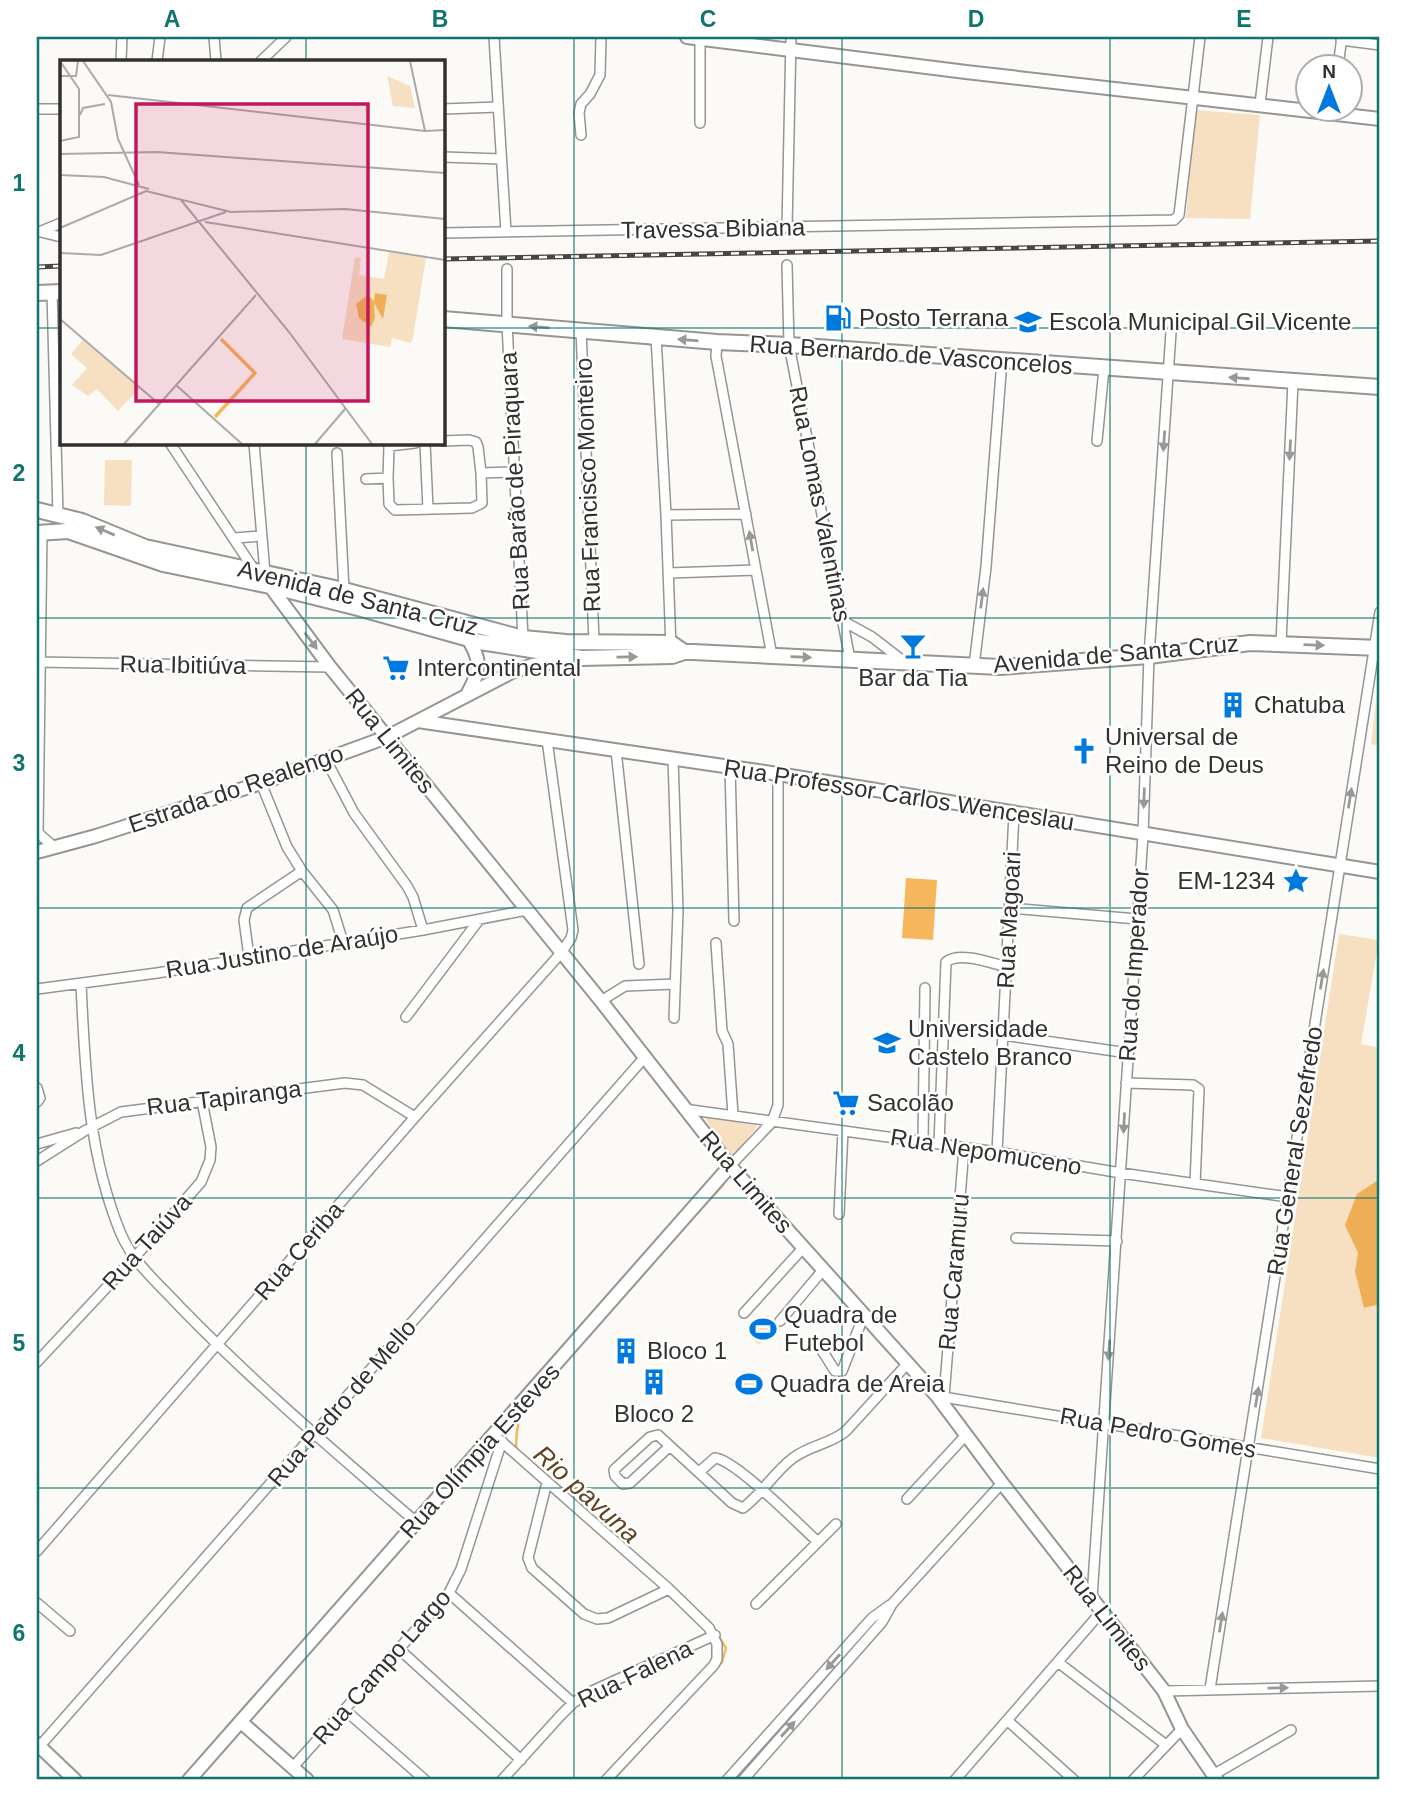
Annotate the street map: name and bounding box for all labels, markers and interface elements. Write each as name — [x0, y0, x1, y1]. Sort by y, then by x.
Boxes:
text: A — [164, 6, 180, 32]
text: B — [432, 6, 448, 32]
text: C — [700, 6, 716, 32]
text: D — [968, 6, 984, 32]
text: E — [1236, 6, 1252, 32]
north arrow — [1294, 52, 1364, 122]
inset map — [60, 60, 444, 444]
text: N — [1322, 61, 1336, 82]
text: 1 — [13, 170, 26, 196]
street label: Travessa Bibiana — [620, 213, 806, 244]
fuel station icon: Posto Terrana — [823, 303, 853, 333]
place label: Posto Terrana — [859, 304, 1009, 331]
school or university icon: Escola Municipal Gil Vicente — [1013, 307, 1043, 337]
place label: Escola Municipal Gil Vicente — [1049, 308, 1351, 335]
one-way arrow — [528, 321, 550, 332]
street label: Rua Bernardo de Vasconcelos — [749, 330, 1073, 379]
one-way arrow — [677, 334, 699, 345]
street label: Rua Barão de Piraquara — [494, 350, 535, 611]
street label: Rua Francisco Monteiro — [570, 357, 605, 613]
one-way arrow — [1228, 372, 1250, 383]
street label: Rua Lomas Valentinas — [784, 384, 857, 624]
one-way arrow — [1158, 430, 1169, 452]
one-way arrow — [1284, 439, 1295, 461]
text: 2 — [13, 460, 25, 486]
one-way arrow — [95, 525, 115, 537]
one-way arrow — [745, 530, 756, 552]
street label: Avenida de Santa Cruz — [235, 555, 481, 640]
one-way arrow — [977, 587, 988, 609]
street label: Avenida de Santa Cruz — [992, 629, 1240, 678]
one-way arrow — [303, 631, 318, 649]
bar icon: Bar da Tia — [898, 631, 928, 661]
one-way arrow — [1303, 639, 1325, 650]
street label: Rua Ibitiúva — [119, 650, 247, 679]
one-way arrow — [616, 651, 638, 663]
one-way arrow — [790, 652, 812, 663]
supermarket icon: Intercontinental — [381, 653, 411, 683]
place label: Intercontinental — [417, 654, 581, 681]
place label: Bar da Tia — [858, 664, 968, 691]
street label: Rua Limites — [340, 683, 441, 798]
building icon: Chatuba — [1218, 690, 1248, 720]
place label: Chatuba — [1254, 691, 1345, 718]
place label: Universal de Reino de Deus — [1105, 723, 1264, 778]
church icon: Universal de Reino de Deus — [1069, 736, 1099, 766]
street label: Estrada do Realengo — [125, 739, 347, 838]
text: 3 — [13, 750, 25, 776]
street label: Rua Professor Carlos Wenceslau — [722, 753, 1076, 836]
one-way arrow — [1139, 787, 1150, 809]
one-way arrow — [1345, 787, 1356, 809]
street label: Rua Magoari — [991, 851, 1026, 989]
place icon: EM-1234 — [1281, 866, 1311, 896]
place label: EM-1234 — [1178, 867, 1275, 894]
street label: Rua do Imperador — [1113, 868, 1154, 1062]
street label: Rua Justino de Araújo — [164, 920, 400, 983]
one-way arrow — [1317, 968, 1328, 990]
place label: Universidade Castelo Branco — [908, 1015, 1072, 1070]
street label: Rua General Sezefredo — [1261, 1024, 1328, 1278]
school or university icon: Universidade Castelo Branco — [872, 1028, 902, 1058]
text: 4 — [13, 1040, 26, 1066]
street label: Rua Tapiranga — [145, 1075, 303, 1120]
supermarket icon: Sacolão — [831, 1088, 861, 1118]
place label: Sacolão — [867, 1089, 954, 1116]
one-way arrow — [1118, 1112, 1129, 1134]
street label: Rua Nepomuceno — [888, 1123, 1084, 1180]
street label: Rua Limites — [695, 1125, 798, 1238]
street label: Rua Taiúva — [97, 1188, 197, 1295]
street label: Rua Caramuru — [933, 1192, 974, 1352]
street label: Rua Ceriba — [249, 1196, 349, 1305]
place label: Quadra de Futebol — [784, 1301, 897, 1356]
street label: Rua Pedro de Mello — [262, 1314, 421, 1492]
sports icon: Quadra de Futebol — [748, 1314, 778, 1344]
text: 5 — [13, 1330, 26, 1356]
building icon: Bloco 1 — [611, 1336, 641, 1366]
place label: Bloco 1 — [647, 1337, 727, 1364]
one-way arrow — [1103, 1339, 1114, 1361]
street label: Rua Olímpia Esteves — [394, 1358, 565, 1543]
building icon: Bloco 2 — [639, 1367, 669, 1397]
sports icon: Quadra de Areia — [734, 1369, 764, 1399]
place label: Quadra de Areia — [770, 1370, 945, 1397]
one-way arrow — [1252, 1386, 1263, 1408]
place label: Bloco 2 — [614, 1400, 694, 1427]
street label: Rua Pedro Gomes — [1058, 1402, 1258, 1463]
water label: Rio pavuna — [528, 1439, 646, 1549]
street label: Rua Limites — [1058, 1559, 1157, 1676]
street label: Rua Campo Largo — [307, 1584, 456, 1750]
one-way arrow — [1216, 1611, 1227, 1633]
text: 6 — [13, 1620, 25, 1646]
street label: Rua Falena — [573, 1634, 697, 1713]
one-way arrow — [825, 1653, 841, 1670]
one-way arrow — [1267, 1682, 1289, 1693]
one-way arrow — [780, 1720, 796, 1738]

